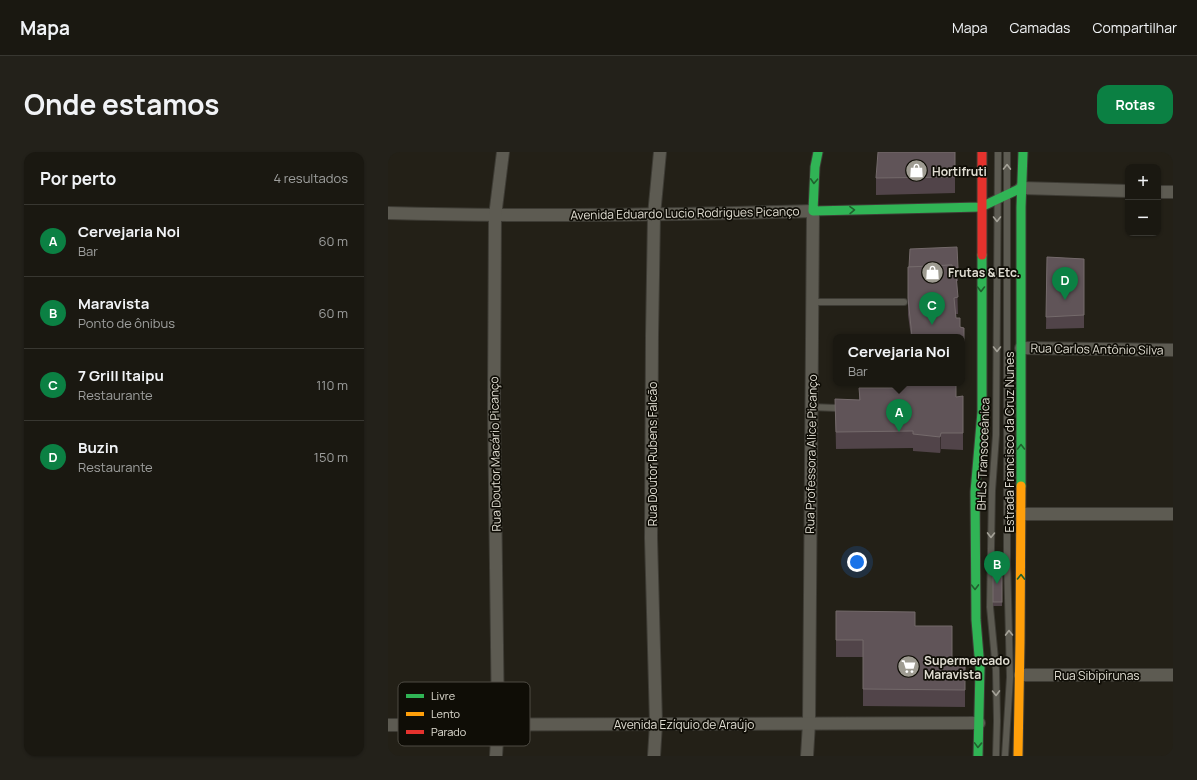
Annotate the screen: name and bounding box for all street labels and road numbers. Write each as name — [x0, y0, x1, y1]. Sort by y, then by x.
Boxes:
street label: Avenida Eduardo Lucio Rodrigues Picanço — [570, 203, 800, 223]
street label: Rua Carlos Antônio Silva — [1030, 339, 1164, 359]
street label: Estrada Francisco da Cruz Nunes — [1001, 352, 1018, 533]
street label: Rua Professora Alice Picanço — [801, 374, 821, 534]
street label: Rua Doutor Macário Picanço — [485, 376, 505, 532]
street label: Rua Doutor Rubens Falcão — [644, 382, 661, 526]
street label: BHLS Transoceânica — [973, 397, 993, 511]
street label: Rua Sibipirunas — [1054, 667, 1140, 684]
street label: Avenida Ezíquio de Araújo — [614, 716, 754, 733]

